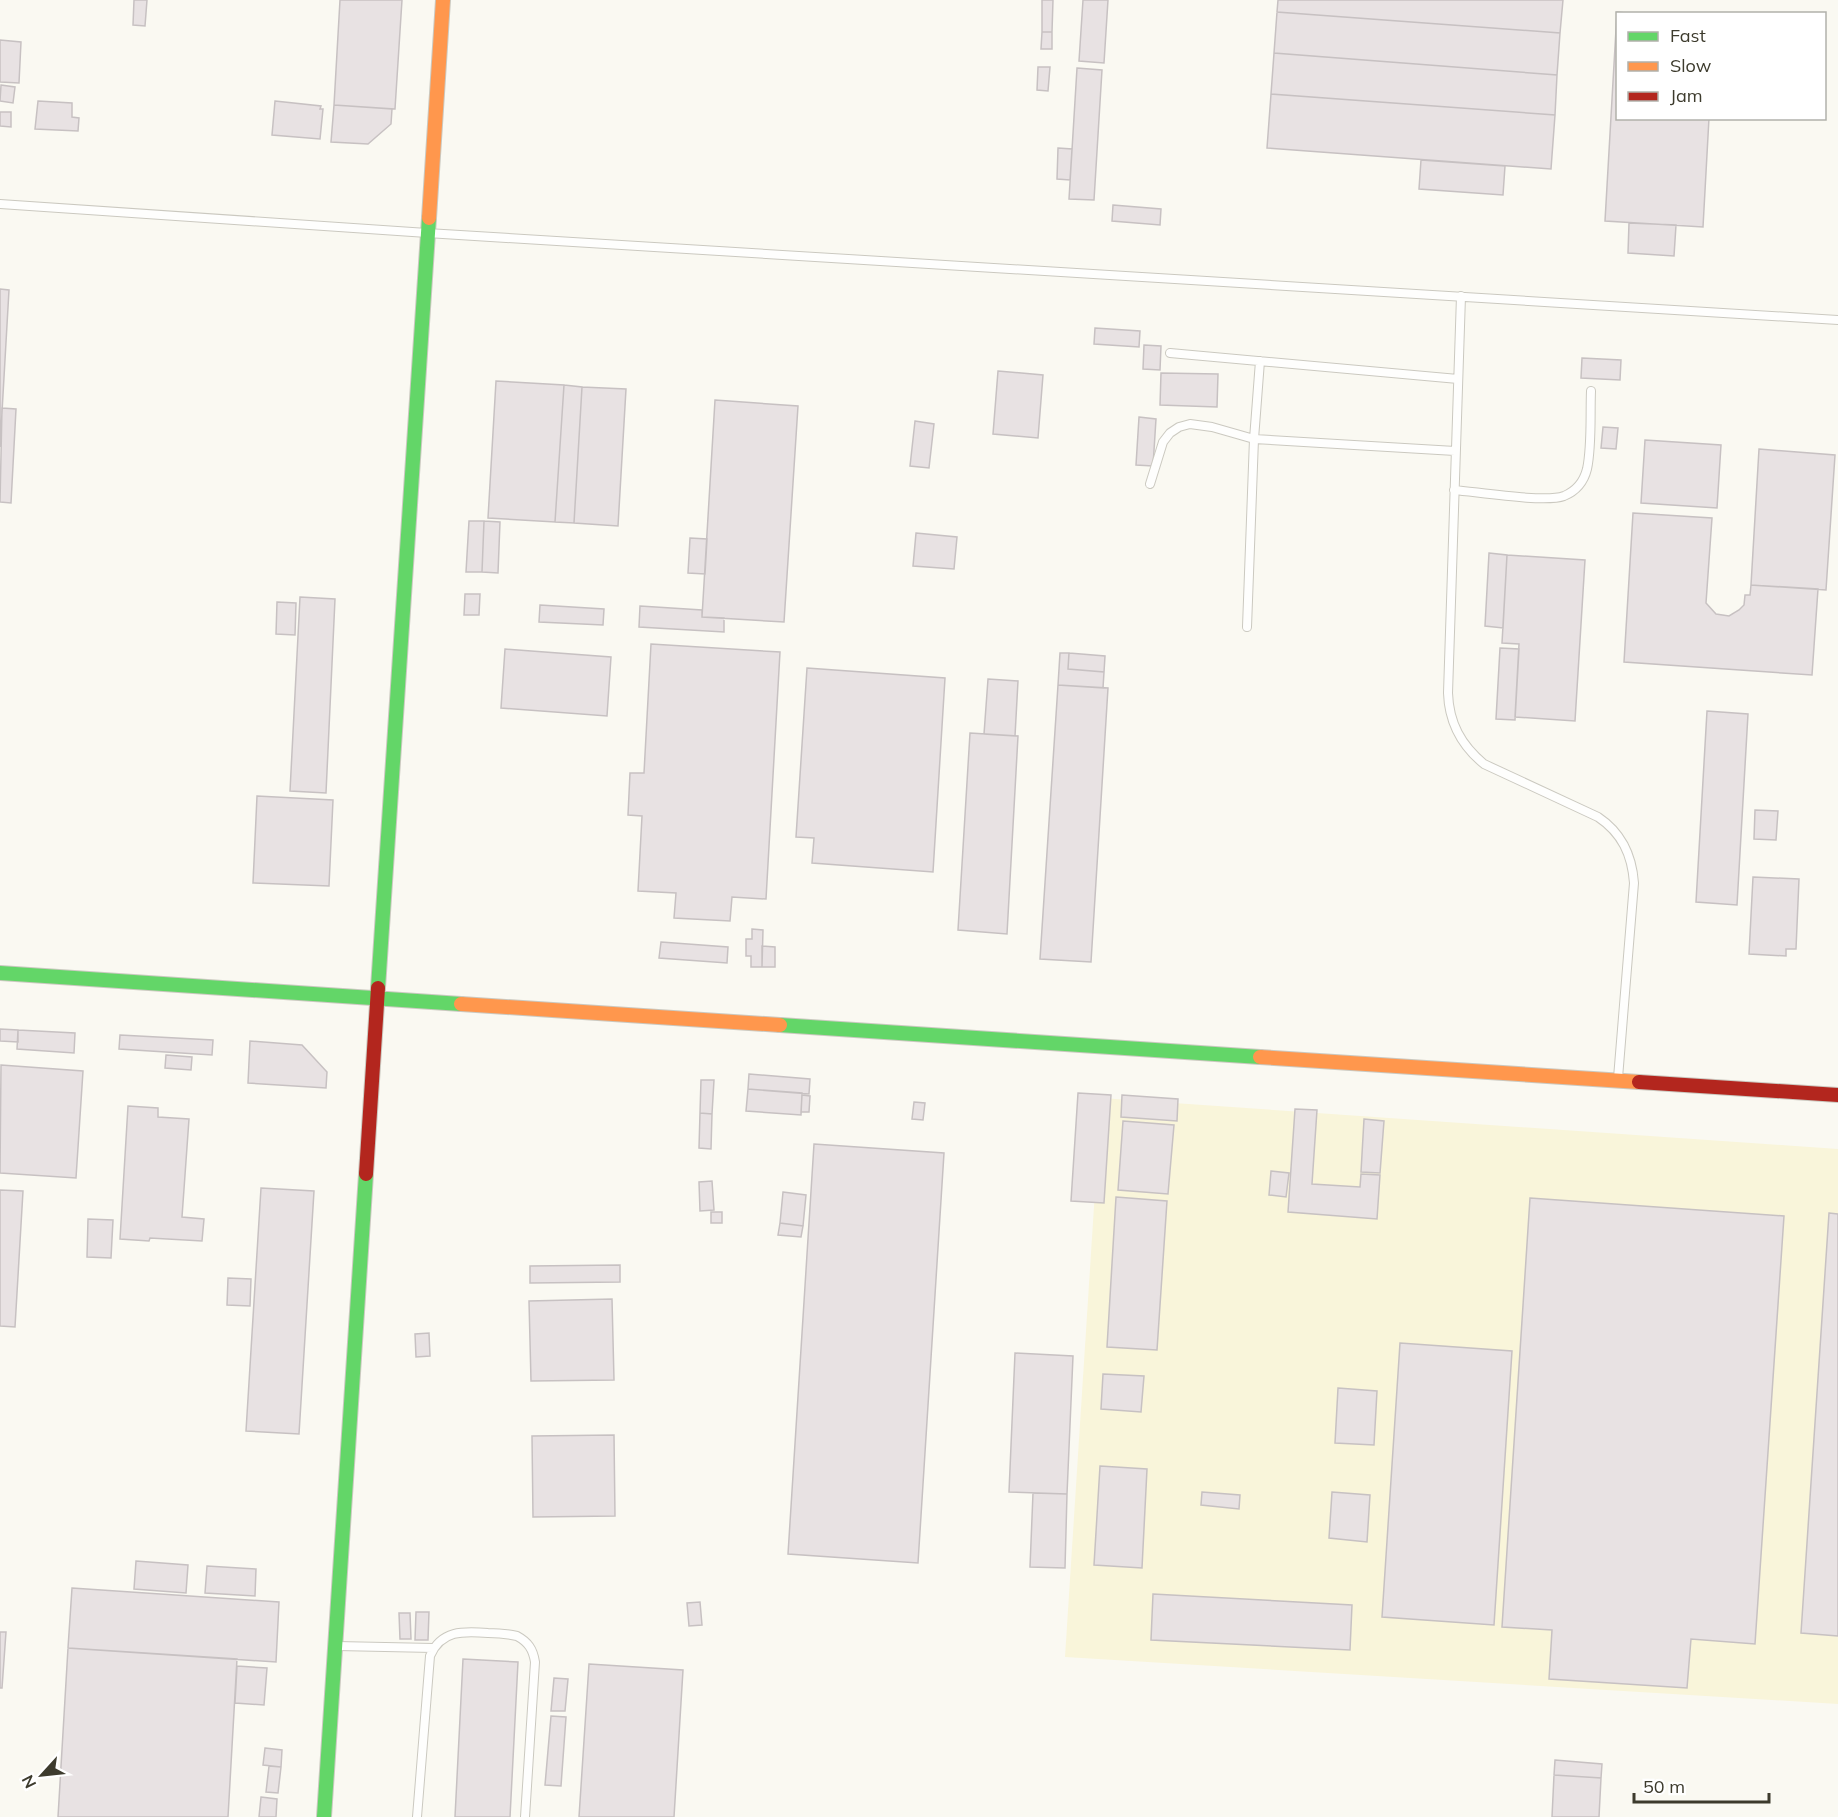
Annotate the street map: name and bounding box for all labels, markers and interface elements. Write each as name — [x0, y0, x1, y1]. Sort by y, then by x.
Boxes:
legend — [1616, 12, 1826, 120]
text: Fast — [1670, 24, 1706, 47]
text: Slow — [1670, 54, 1712, 77]
text: Jam — [1670, 84, 1703, 107]
north arrow — [12, 1745, 72, 1805]
scale bar — [1634, 1766, 1769, 1804]
text: N — [17, 1772, 40, 1792]
text: 50 m — [1643, 1775, 1685, 1798]

